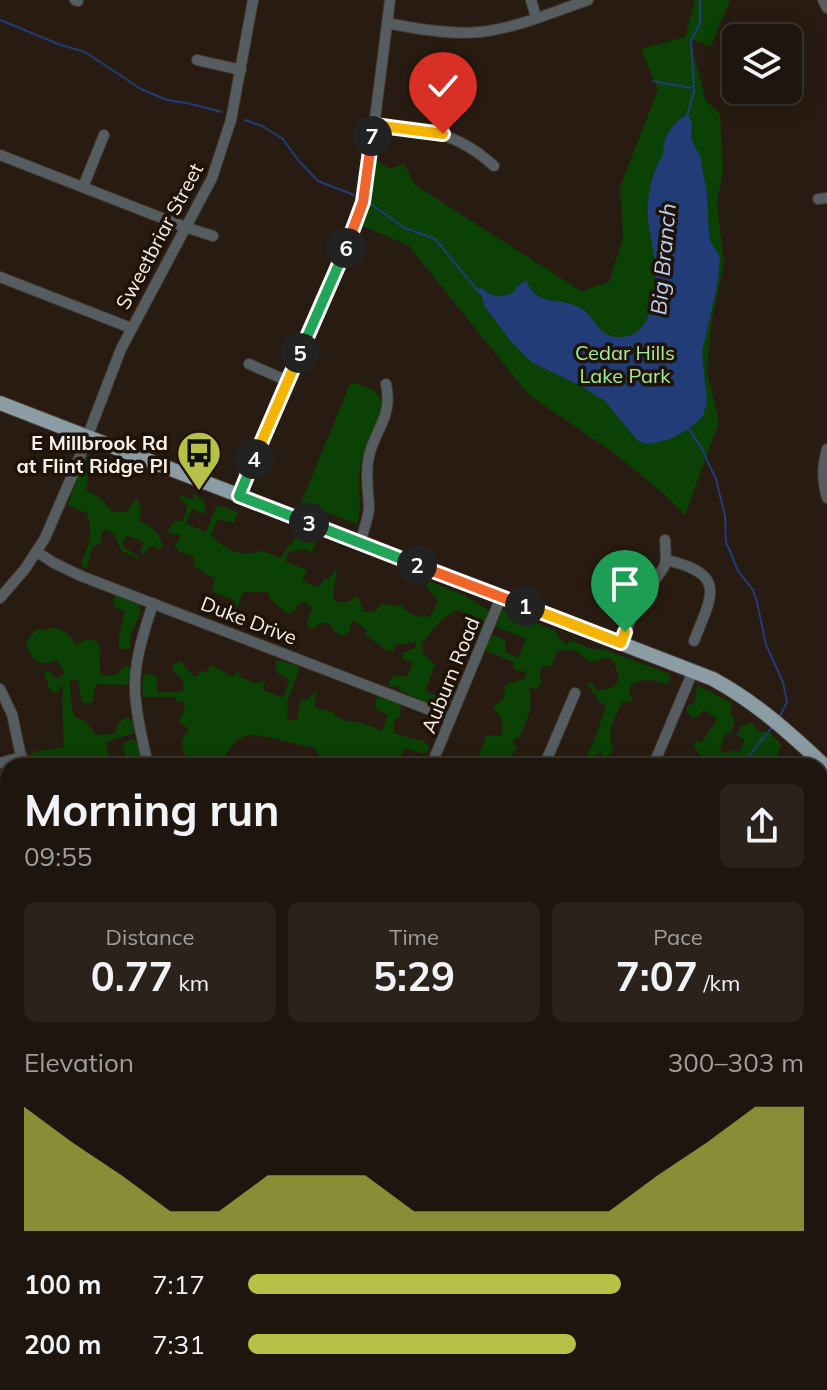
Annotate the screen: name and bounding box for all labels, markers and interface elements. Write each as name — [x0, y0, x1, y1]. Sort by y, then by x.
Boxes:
map controls — [722, 24, 802, 104]
button: layers — [722, 24, 802, 104]
pin — [409, 52, 477, 134]
icon: check — [421, 64, 465, 108]
pin: 7 — [352, 116, 392, 156]
text: 7 — [365, 122, 379, 150]
street label: Sweetbriar Street — [110, 159, 208, 313]
water label: Big Branch — [644, 202, 682, 316]
pin: 6 — [326, 228, 366, 268]
text: 6 — [339, 234, 353, 262]
pin: 5 — [280, 333, 320, 373]
text: 5 — [293, 339, 307, 367]
park label: Cedar Hills Lake Park — [575, 340, 675, 388]
bus stop icon: E Millbrook Rd at Flint Ridge Pl — [175, 429, 223, 492]
place label: E Millbrook Rd at Flint Ridge Pl — [16, 430, 168, 478]
pin: 4 — [234, 439, 274, 479]
text: 4 — [247, 445, 261, 473]
pin: 3 — [289, 503, 329, 543]
text: 3 — [302, 509, 316, 537]
pin: 2 — [397, 545, 437, 585]
pin — [591, 550, 659, 632]
text: 2 — [410, 551, 424, 579]
icon: arrive — [603, 562, 647, 606]
pin: 1 — [505, 586, 545, 626]
street label: Duke Drive — [197, 590, 301, 650]
text: 1 — [518, 592, 532, 620]
street label: Auburn Road — [415, 613, 485, 737]
text: Morning run — [24, 782, 280, 837]
button: share — [720, 784, 804, 868]
text: 09:55 — [24, 840, 92, 873]
text: Distance — [106, 923, 194, 951]
text: Time — [389, 923, 439, 951]
text: Pace — [653, 923, 703, 951]
text: 0.77 — [91, 951, 173, 1001]
text: 5:29 — [373, 951, 455, 1001]
text: 7:07 — [616, 951, 698, 1001]
text: km — [173, 969, 209, 997]
text: /km — [698, 969, 740, 997]
text: Elevation — [24, 1046, 134, 1079]
text: 300–303 m — [668, 1046, 804, 1079]
text: 100 m — [24, 1268, 101, 1301]
text: 7:17 — [152, 1268, 205, 1301]
text: 200 m — [24, 1328, 101, 1361]
text: 7:31 — [152, 1328, 205, 1361]

